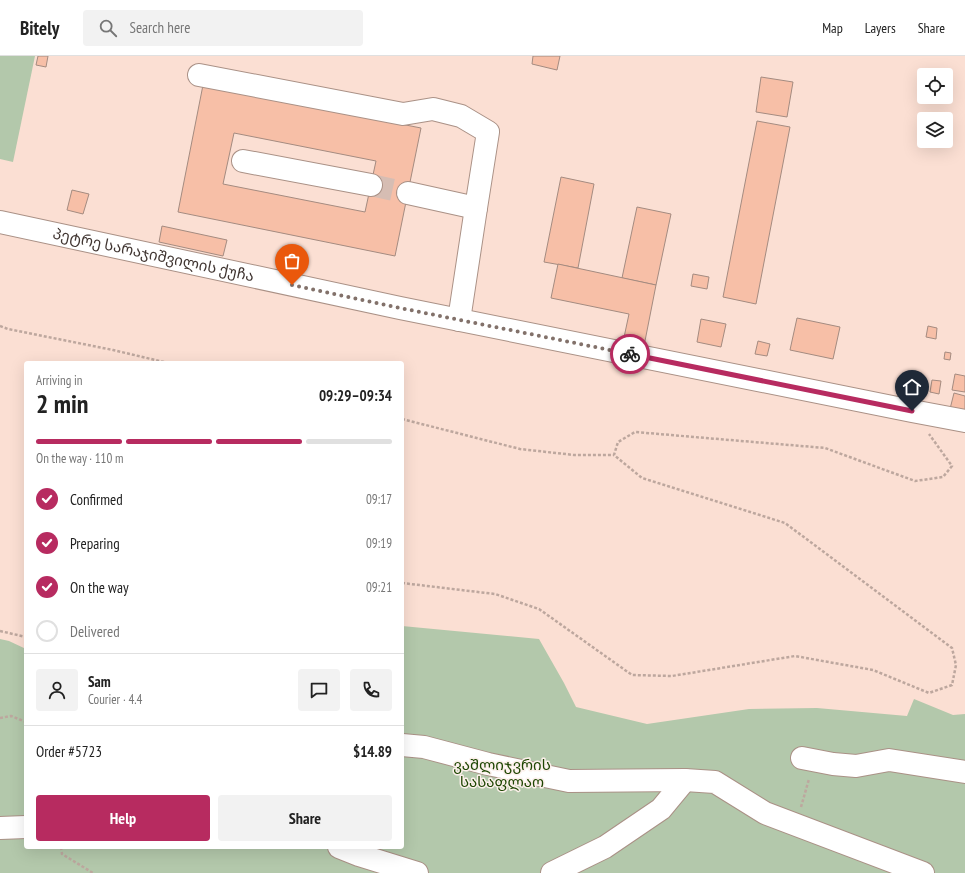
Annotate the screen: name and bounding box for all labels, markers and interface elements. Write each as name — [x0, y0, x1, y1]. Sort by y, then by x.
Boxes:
search box — [83, 10, 363, 46]
text: Bitely — [20, 16, 59, 40]
icon: search — [97, 17, 119, 39]
text: Search here — [129, 18, 190, 37]
text: Map — [822, 19, 843, 37]
text: Layers — [865, 19, 896, 37]
text: Share — [918, 19, 945, 37]
map controls — [917, 68, 953, 148]
button: locate — [917, 68, 953, 104]
button: layers — [917, 112, 953, 148]
street label: პეტრე სარაჯიშვილის ქუჩა — [51, 224, 256, 285]
pin — [275, 244, 309, 285]
icon: bag — [281, 250, 303, 272]
courier — [610, 334, 650, 374]
icon: bike — [619, 343, 641, 365]
pin — [895, 370, 929, 411]
text: Arriving in — [36, 372, 83, 389]
icon: home — [901, 376, 923, 398]
text: 09:29–09:34 — [319, 386, 392, 405]
text: 2 min — [36, 387, 89, 420]
text: On the way · 110 m — [36, 450, 123, 467]
icon: check — [36, 488, 58, 510]
text: Confirmed — [70, 490, 123, 509]
text: 09:17 — [366, 491, 392, 508]
icon: check — [36, 532, 58, 554]
text: Preparing — [70, 534, 120, 553]
text: 09:19 — [366, 535, 392, 552]
icon: check — [36, 576, 58, 598]
text: On the way — [70, 578, 129, 597]
text: 09:21 — [366, 579, 392, 596]
text: Delivered — [70, 622, 120, 641]
button: person — [36, 669, 78, 711]
button: chat — [298, 669, 340, 711]
button: phone — [350, 669, 392, 711]
text: Sam — [88, 672, 111, 691]
text: Courier · 4.4 — [88, 691, 142, 708]
text: Order #5723 — [36, 742, 102, 761]
text: $14.89 — [353, 742, 392, 761]
park label: ვაშლიჯვრის სასაფლაო — [453, 755, 551, 791]
button: Help — [36, 795, 210, 841]
button: Share — [218, 795, 392, 841]

